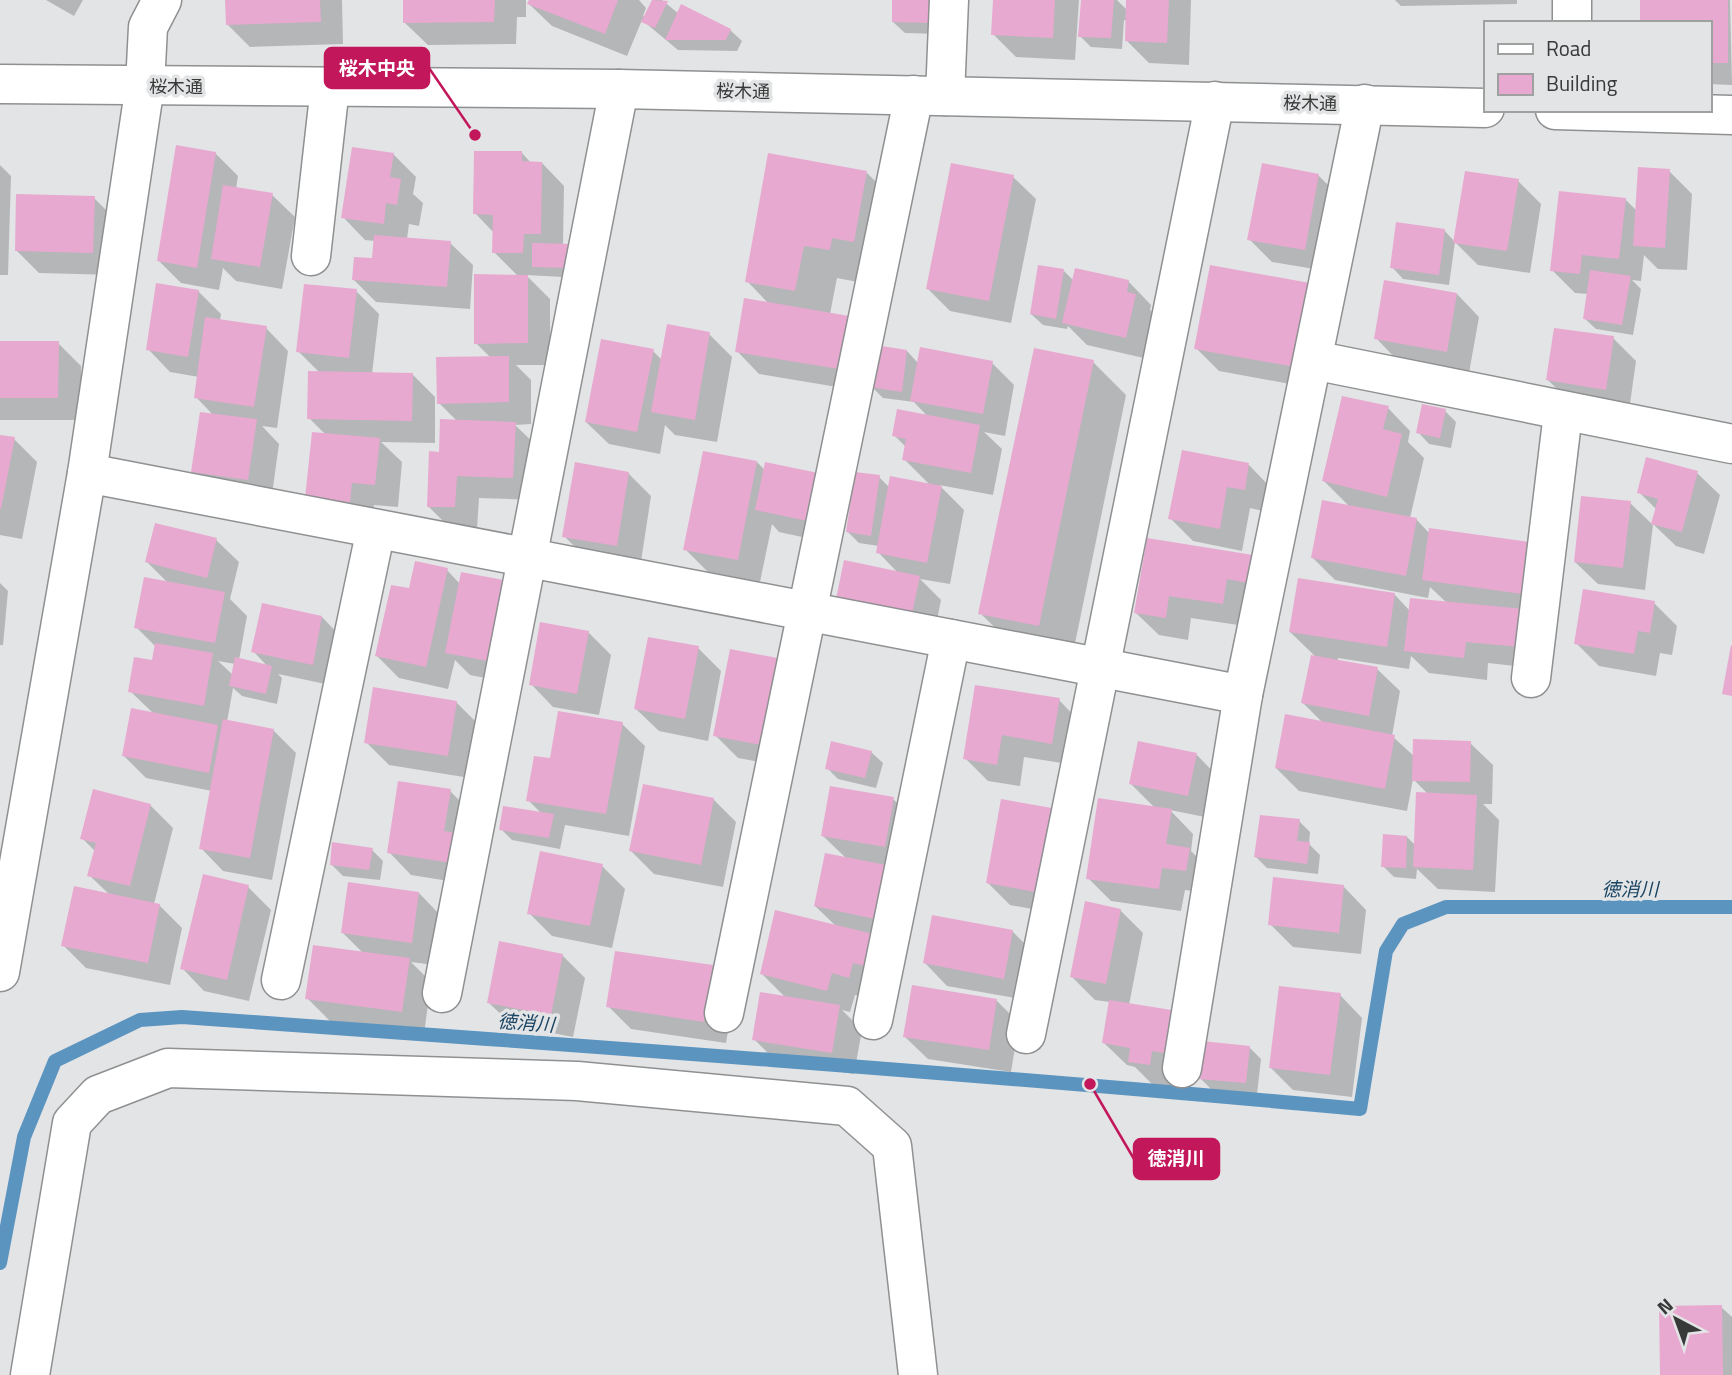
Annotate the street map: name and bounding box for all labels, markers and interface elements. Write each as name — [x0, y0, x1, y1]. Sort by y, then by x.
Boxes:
legend — [1484, 21, 1711, 112]
text: Road — [1546, 32, 1591, 64]
callout: 桜木中央 — [325, 48, 429, 88]
text: 桜木中央 — [339, 53, 415, 82]
text: Building — [1546, 67, 1618, 99]
street label: 桜木通 — [149, 73, 203, 100]
street label: 桜木通 — [716, 77, 770, 105]
street label: 桜木通 — [1283, 89, 1337, 117]
water label: 徳消川 — [1601, 874, 1660, 903]
water label: 徳消川 — [497, 1006, 557, 1039]
callout: 徳消川 — [1134, 1139, 1219, 1179]
text: 徳消川 — [1147, 1143, 1205, 1172]
north arrow — [1641, 1284, 1711, 1354]
text: N — [1650, 1291, 1679, 1321]

